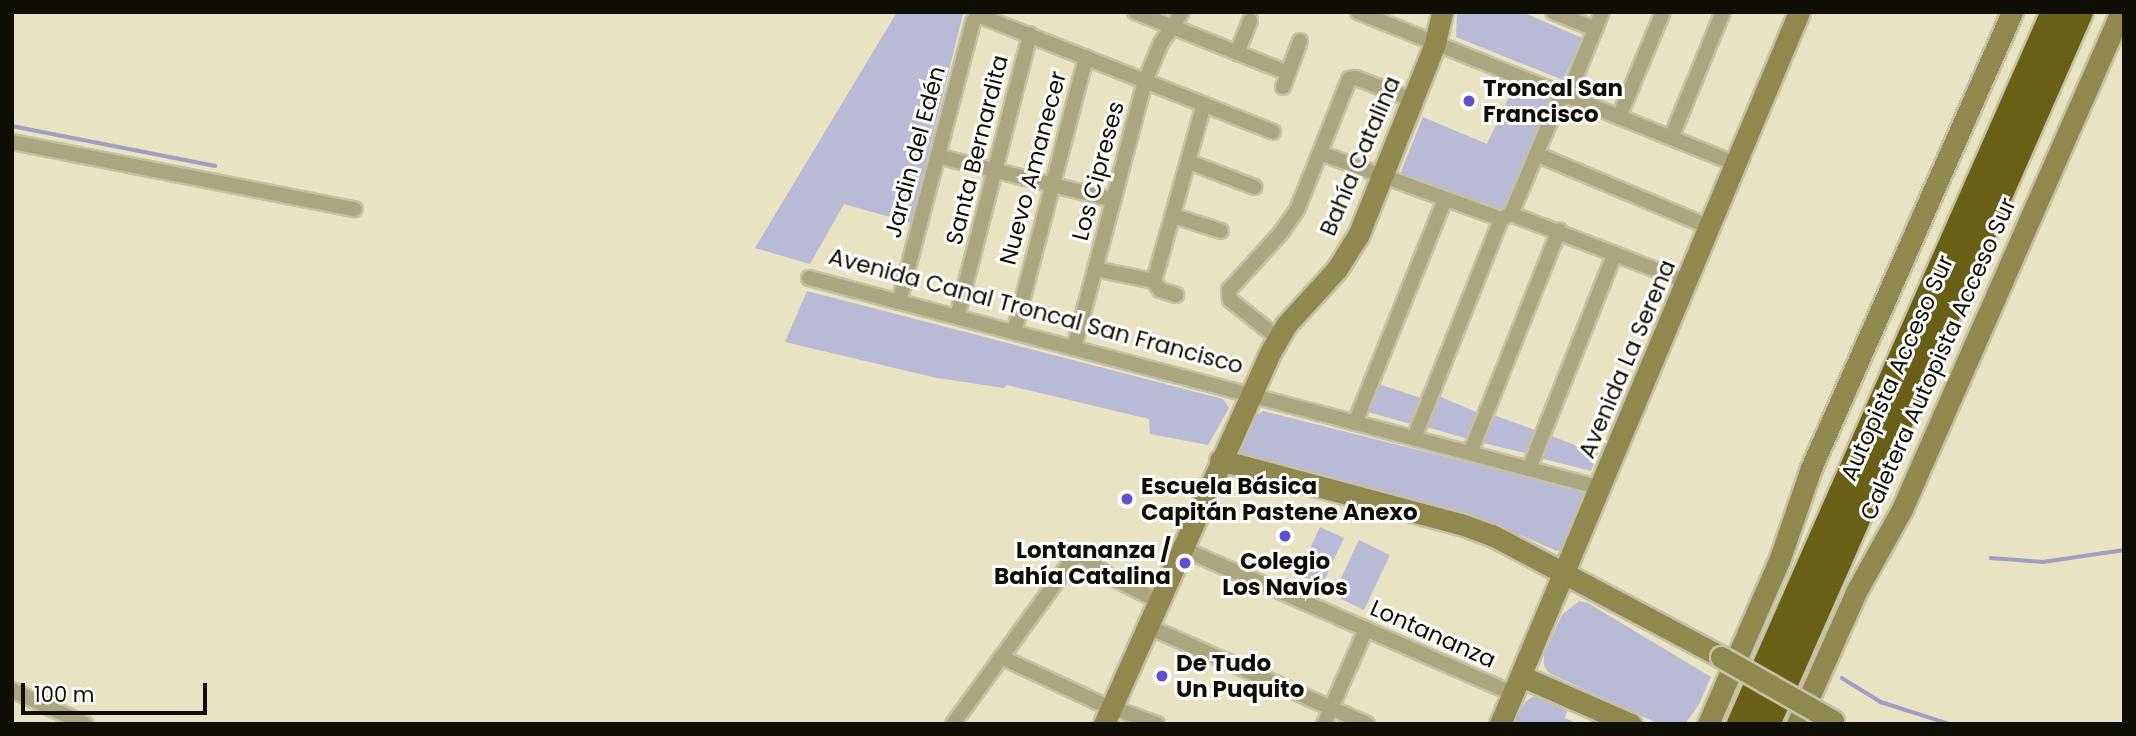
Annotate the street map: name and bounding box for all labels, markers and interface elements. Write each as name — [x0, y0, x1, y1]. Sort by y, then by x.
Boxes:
street label: Santa Bernardita — [940, 52, 1014, 248]
street label: Jardin del Edén — [879, 63, 951, 241]
street label: Nuevo Amanecer — [994, 68, 1072, 268]
street label: Bahía Catalina — [1314, 72, 1406, 240]
place label: Troncal San Francisco — [1483, 74, 1623, 128]
marker: Troncal San Francisco — [1461, 93, 1477, 109]
street label: Los Cipreses — [1066, 98, 1130, 244]
street label: Caletera Autopista Acceso Sur — [1854, 193, 2022, 525]
street label: Avenida Canal Troncal San Francisco — [826, 242, 1246, 380]
street label: Autopista Acceso Sur — [1835, 251, 1959, 485]
street label: Avenida La Serena — [1573, 256, 1681, 462]
place label: Escuela Básica Capitán Pastene Anexo — [1141, 472, 1418, 526]
marker: Escuela Básica Capitán Pastene Anexo — [1119, 491, 1135, 507]
marker: Colegio Los Navíos — [1277, 528, 1293, 544]
place label: Lontananza / Bahía Catalina — [994, 536, 1171, 590]
place label: Colegio Los Navíos — [1222, 547, 1348, 601]
marker: Lontananza / Bahía Catalina — [1177, 555, 1193, 571]
street label: Lontananza — [1366, 594, 1500, 674]
place label: De Tudo Un Puquito — [1176, 649, 1304, 703]
marker: De Tudo Un Puquito — [1154, 668, 1170, 684]
scale bar — [24, 670, 210, 714]
text: 100 m — [34, 680, 94, 709]

